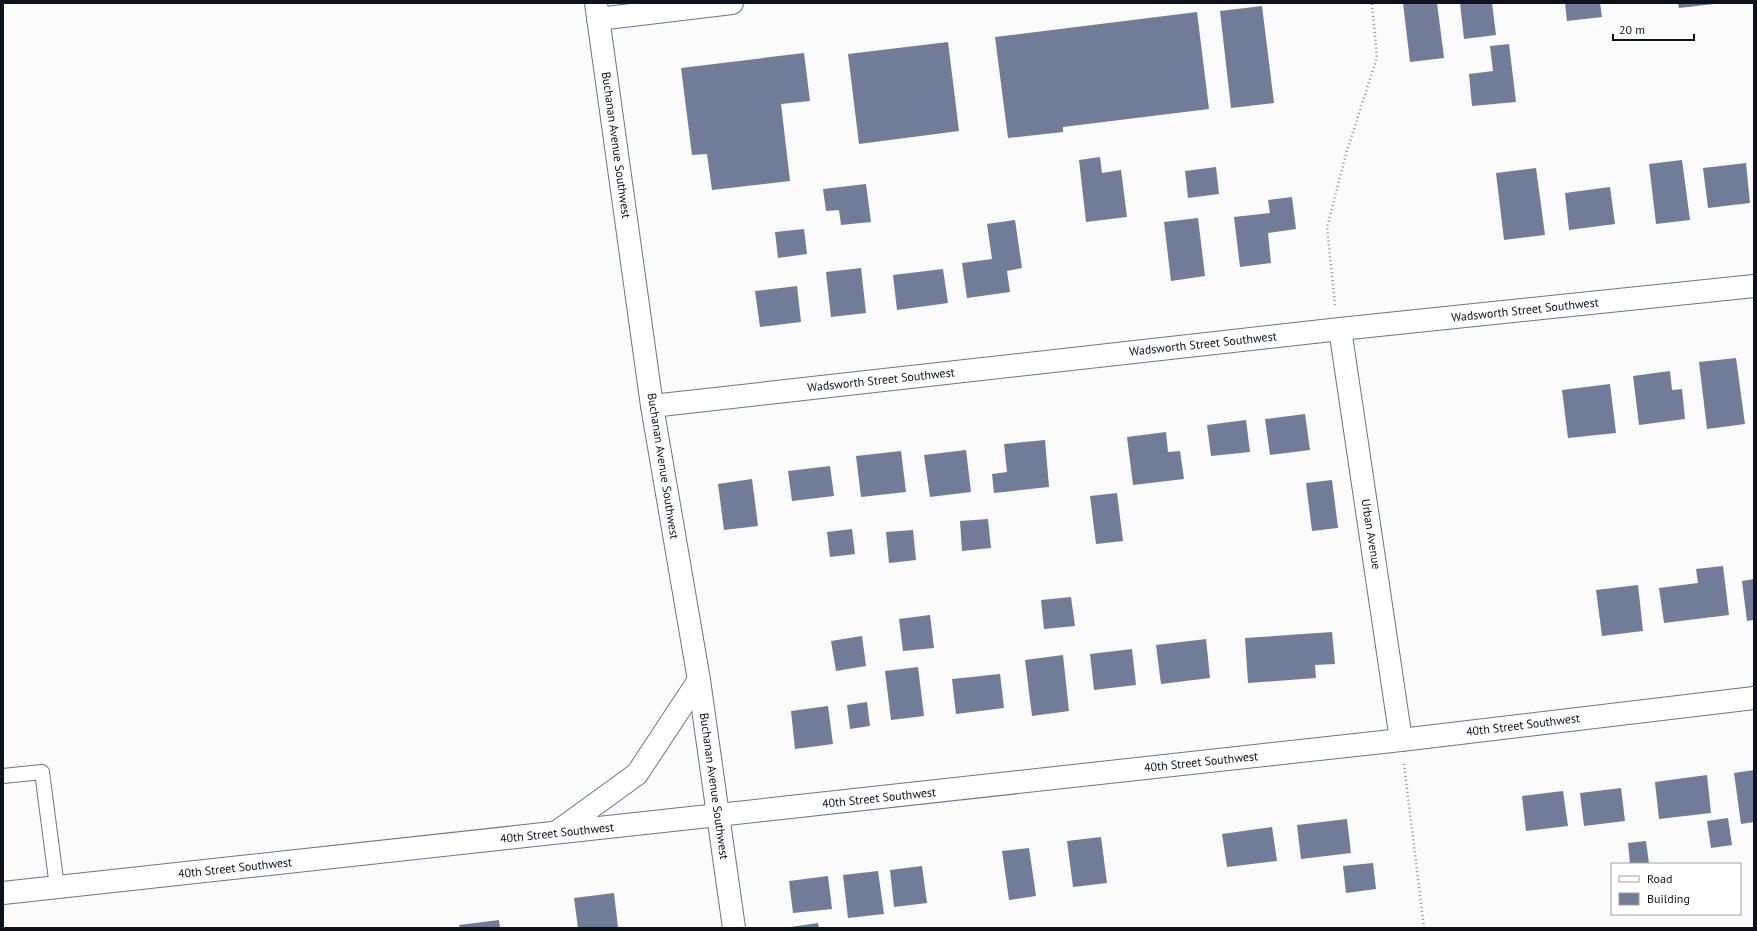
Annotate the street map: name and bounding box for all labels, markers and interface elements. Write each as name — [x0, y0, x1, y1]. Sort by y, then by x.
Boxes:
scale bar — [1613, 16, 1694, 42]
text: 20 m — [1619, 22, 1645, 37]
street label: Buchanan Avenue Southwest — [599, 71, 634, 219]
street label: Wadsworth Street Southwest — [1451, 294, 1599, 325]
street label: Wadsworth Street Southwest — [1129, 328, 1277, 359]
street label: Wadsworth Street Southwest — [807, 364, 955, 395]
street label: Buchanan Avenue Southwest — [645, 392, 682, 540]
street label: Urban Avenue — [1359, 498, 1384, 570]
street label: 40th Street Southwest — [1465, 710, 1581, 739]
street label: Buchanan Avenue Southwest — [697, 712, 732, 860]
street label: 40th Street Southwest — [1143, 748, 1259, 775]
street label: 40th Street Southwest — [821, 784, 937, 811]
street label: 40th Street Southwest — [499, 819, 615, 846]
street label: 40th Street Southwest — [177, 854, 293, 881]
legend — [1611, 863, 1741, 915]
text: Road — [1647, 871, 1672, 886]
text: Building — [1647, 891, 1690, 906]

